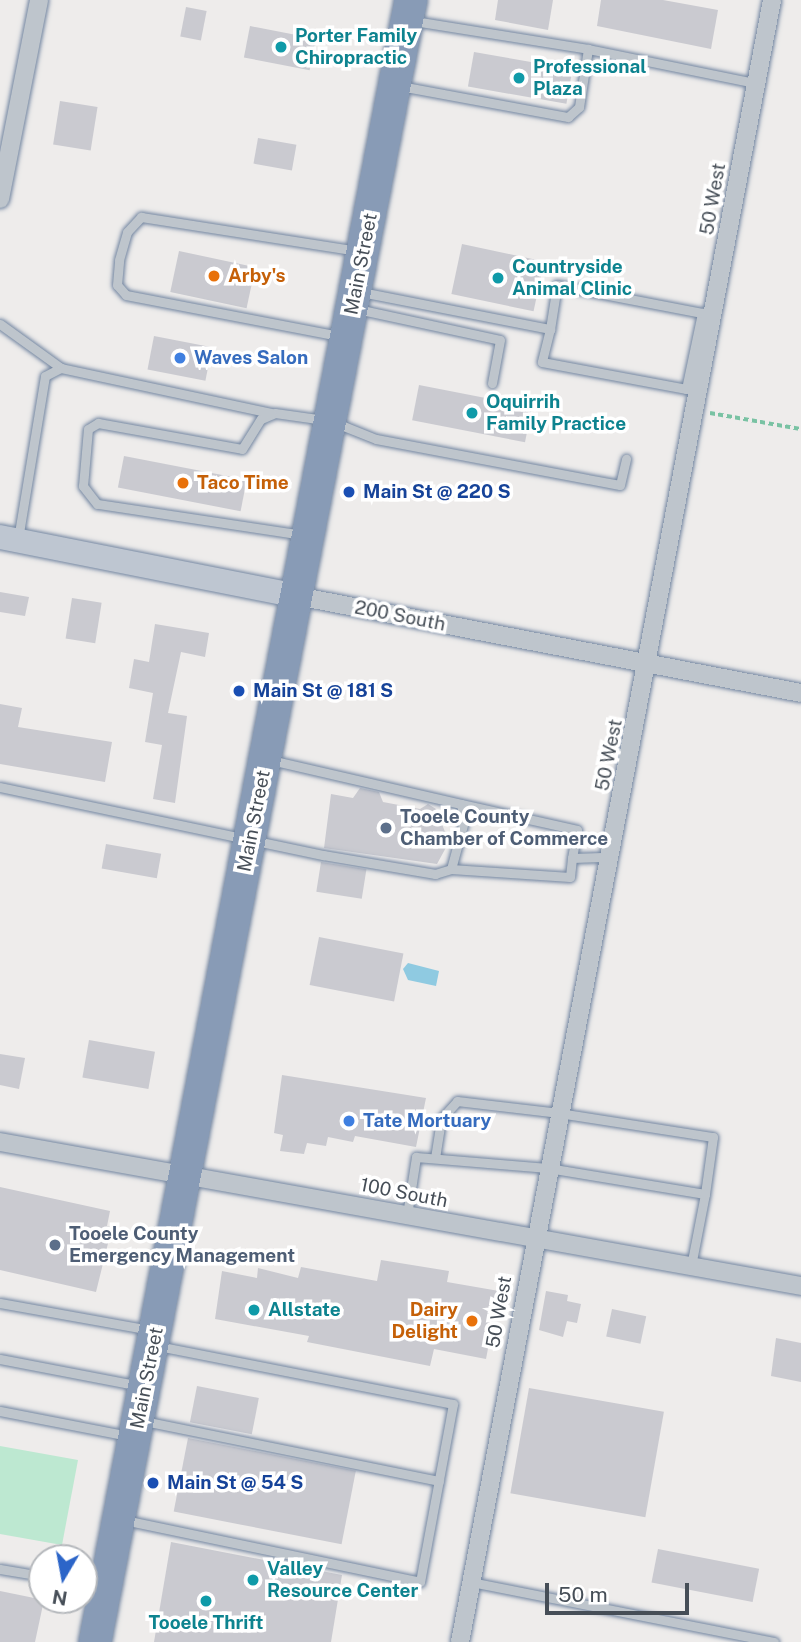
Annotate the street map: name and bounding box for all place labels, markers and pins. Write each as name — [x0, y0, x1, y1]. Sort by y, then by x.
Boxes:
place label: Porter Family Chiropractic — [295, 25, 417, 69]
marker: Porter Family Chiropractic — [273, 39, 289, 55]
place label: Professional Plaza — [533, 56, 646, 100]
marker: Professional Plaza — [511, 70, 527, 86]
place label: Countryside Animal Clinic — [512, 256, 632, 300]
place label: Arby's — [228, 265, 285, 287]
marker: Arby's — [206, 268, 222, 284]
marker: Countryside Animal Clinic — [490, 270, 506, 286]
place label: Waves Salon — [194, 347, 308, 369]
marker: Waves Salon — [172, 350, 188, 366]
place label: Oquirrih Family Practice — [486, 391, 626, 435]
marker: Oquirrih Family Practice — [464, 405, 480, 421]
place label: Taco Time — [197, 472, 289, 494]
marker: Taco Time — [175, 475, 191, 491]
place label: Main St @ 220 S — [363, 481, 511, 503]
marker: Main St @ 220 S — [341, 484, 357, 500]
place label: Main St @ 181 S — [253, 680, 393, 702]
marker: Main St @ 181 S — [231, 683, 247, 699]
place label: Tooele County Chamber of Commerce — [400, 806, 608, 850]
marker: Tooele County Chamber of Commerce — [378, 820, 394, 836]
place label: Tate Mortuary — [363, 1110, 491, 1132]
marker: Tate Mortuary — [341, 1113, 357, 1129]
place label: Tooele County Emergency Management — [69, 1223, 295, 1267]
marker: Tooele County Emergency Management — [47, 1237, 63, 1253]
place label: Allstate — [268, 1299, 341, 1321]
place label: Dairy Delight — [391, 1299, 458, 1343]
marker: Allstate — [246, 1302, 262, 1318]
marker: Dairy Delight — [464, 1313, 480, 1329]
place label: Main St @ 54 S — [167, 1472, 304, 1494]
marker: Main St @ 54 S — [145, 1475, 161, 1491]
place label: Valley Resource Center — [267, 1558, 418, 1602]
marker: Valley Resource Center — [245, 1572, 261, 1588]
marker: Tooele Thrift — [198, 1593, 214, 1609]
place label: Tooele Thrift — [148, 1612, 264, 1634]

